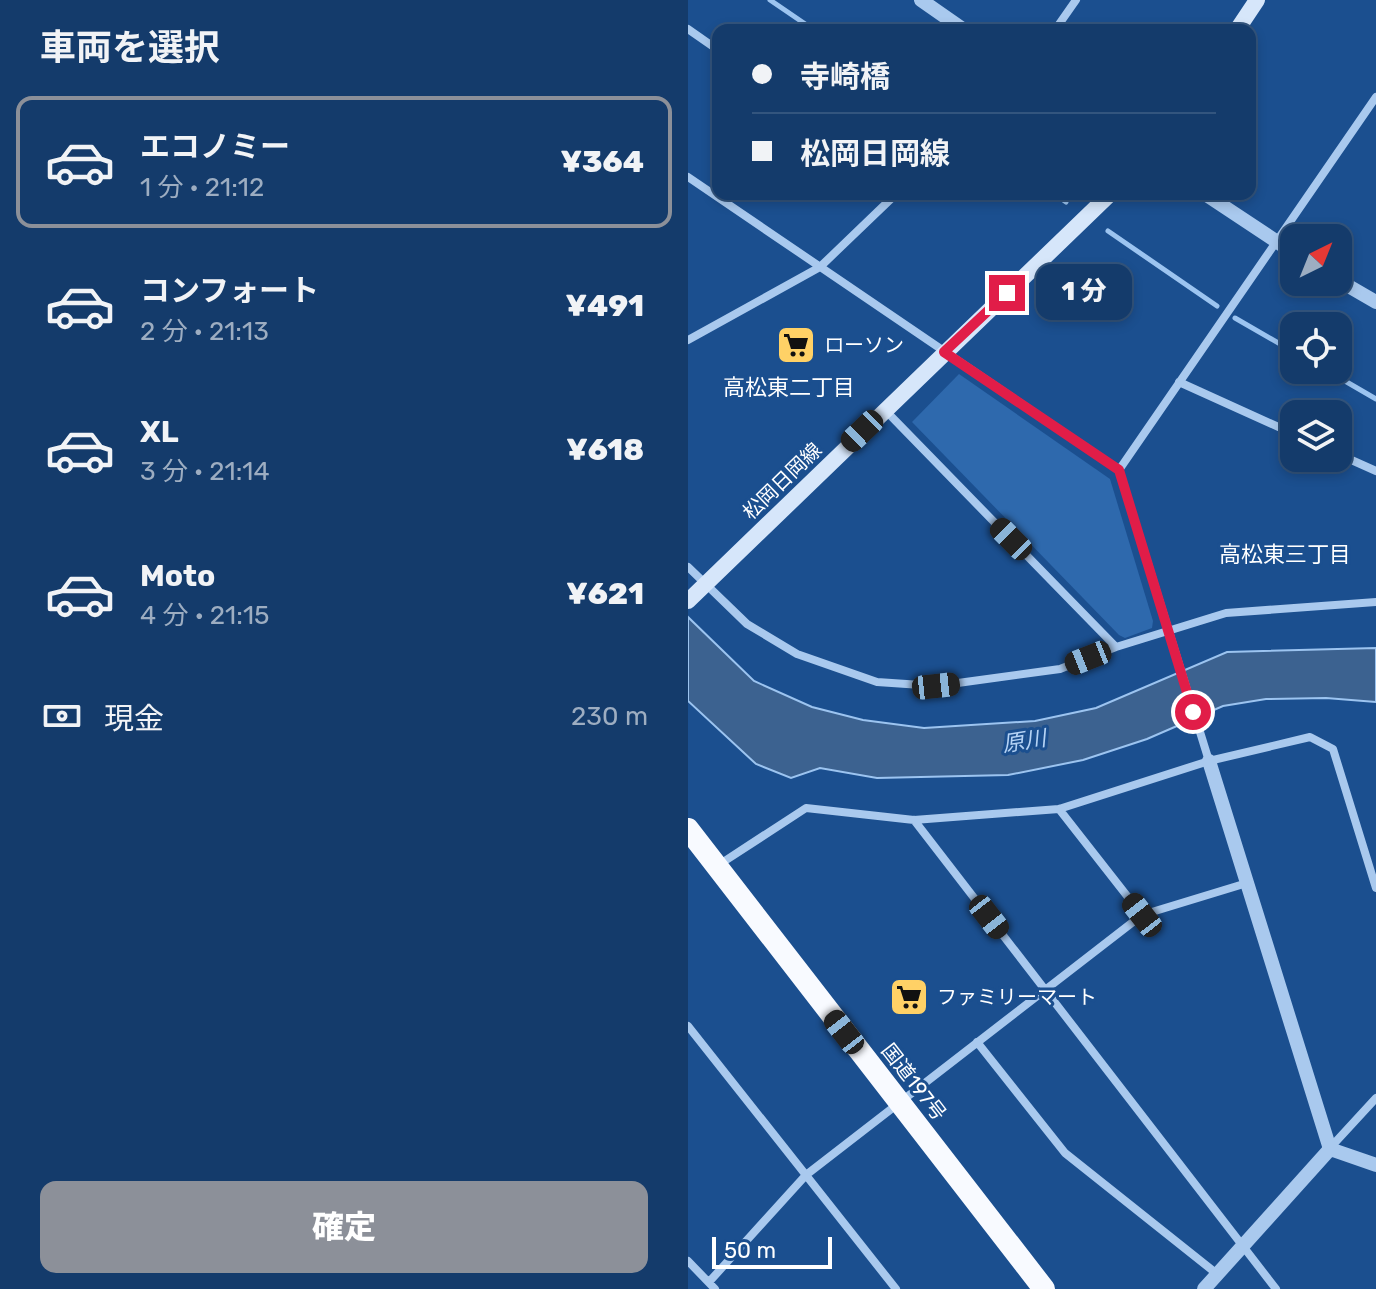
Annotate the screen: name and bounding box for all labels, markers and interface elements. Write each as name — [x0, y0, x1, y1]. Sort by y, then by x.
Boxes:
text: 車両を選択 — [40, 26, 220, 69]
text: 寺崎橋 — [800, 59, 890, 95]
icon: car — [44, 126, 116, 198]
text: エコノミー — [140, 129, 290, 165]
text: 松岡日岡線 — [800, 136, 950, 172]
text: ¥364 — [561, 144, 644, 180]
text: 1 分 · 21:12 — [140, 172, 264, 203]
north arrow — [1280, 224, 1352, 296]
map controls — [1280, 224, 1352, 472]
callout: 1 分 — [1035, 265, 1131, 321]
icon: car — [44, 270, 116, 342]
text: コンフォート — [140, 273, 319, 309]
route end — [989, 275, 1025, 311]
text: 1 分 — [1062, 276, 1106, 307]
text: ¥491 — [566, 288, 644, 324]
button: locate — [1280, 312, 1352, 384]
text: 2 分 · 21:13 — [140, 316, 269, 347]
supermarket icon: ローソン — [775, 324, 817, 366]
place label: ローソン — [824, 333, 904, 357]
district label: 高松東二丁目 — [723, 374, 855, 401]
button: layers — [1280, 400, 1352, 472]
car — [836, 406, 888, 456]
icon: car — [44, 414, 116, 486]
text: XL — [140, 414, 179, 450]
text: ¥618 — [566, 432, 644, 468]
street label: 松岡日岡線 — [738, 438, 826, 524]
text: 3 分 · 21:14 — [140, 456, 270, 487]
car — [986, 514, 1036, 564]
district label: 高松東三丁目 — [1219, 541, 1351, 568]
icon: car — [44, 558, 116, 630]
text: Moto — [140, 558, 215, 594]
text: ¥621 — [566, 576, 644, 612]
text: 4 分 · 21:15 — [140, 600, 269, 631]
car — [1061, 638, 1115, 678]
car — [911, 672, 961, 700]
icon: cash — [40, 694, 84, 738]
route start — [1175, 694, 1211, 730]
text: 現金 — [104, 701, 164, 737]
text: 230 m — [571, 701, 648, 732]
water label: 原川 — [1000, 724, 1050, 758]
car — [1118, 889, 1166, 941]
car — [965, 891, 1013, 943]
supermarket icon: ファミリーマート — [888, 976, 930, 1018]
place label: ファミリーマート — [937, 985, 1097, 1009]
car — [820, 1006, 868, 1058]
street label: 国道197号 — [877, 1039, 951, 1125]
button: 確定 — [40, 1181, 648, 1273]
scale bar — [712, 1233, 832, 1269]
text: 50 m — [724, 1237, 776, 1264]

